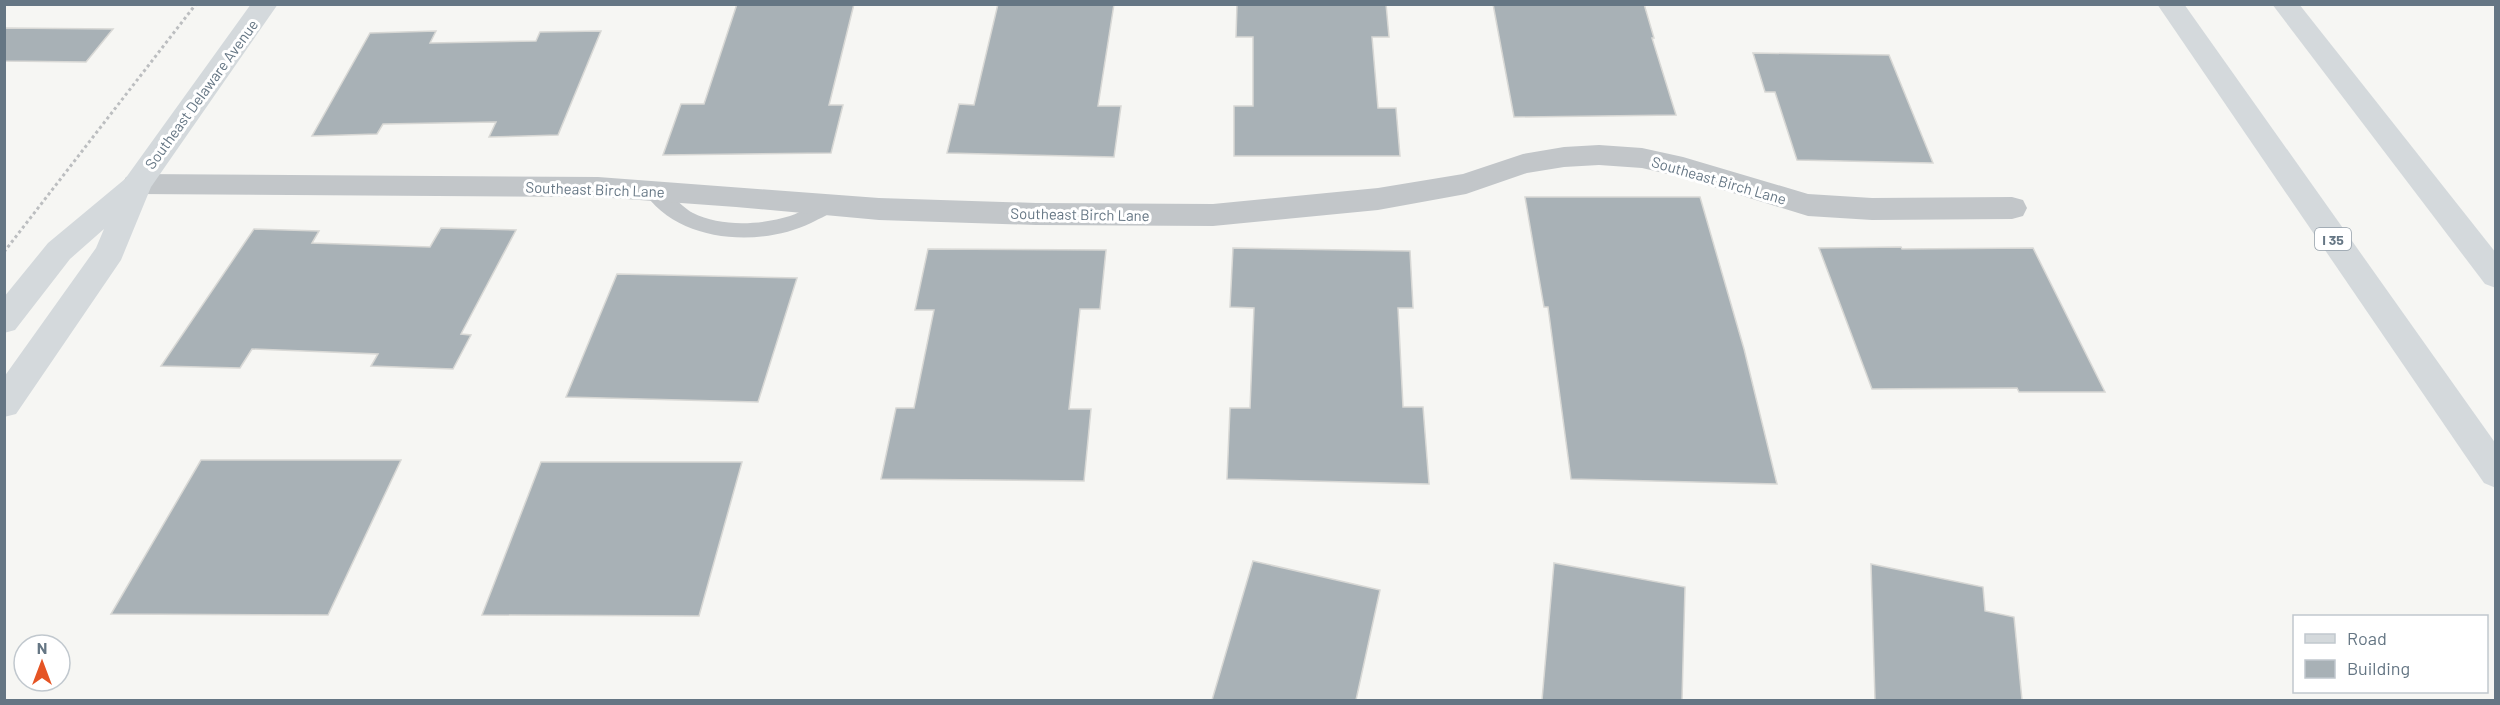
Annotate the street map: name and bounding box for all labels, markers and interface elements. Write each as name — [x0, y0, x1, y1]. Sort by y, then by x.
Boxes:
street label: Southeast Delaware Avenue — [141, 16, 261, 172]
street label: Southeast Birch Lane — [1650, 152, 1788, 208]
street label: Southeast Birch Lane — [525, 178, 665, 200]
street label: Southeast Birch Lane — [1010, 204, 1150, 224]
road number: I 35 — [2315, 228, 2351, 250]
legend — [2293, 615, 2488, 693]
text: Road — [2347, 627, 2387, 649]
north arrow — [12, 633, 72, 693]
text: N — [37, 638, 47, 657]
text: Building — [2347, 657, 2410, 679]

